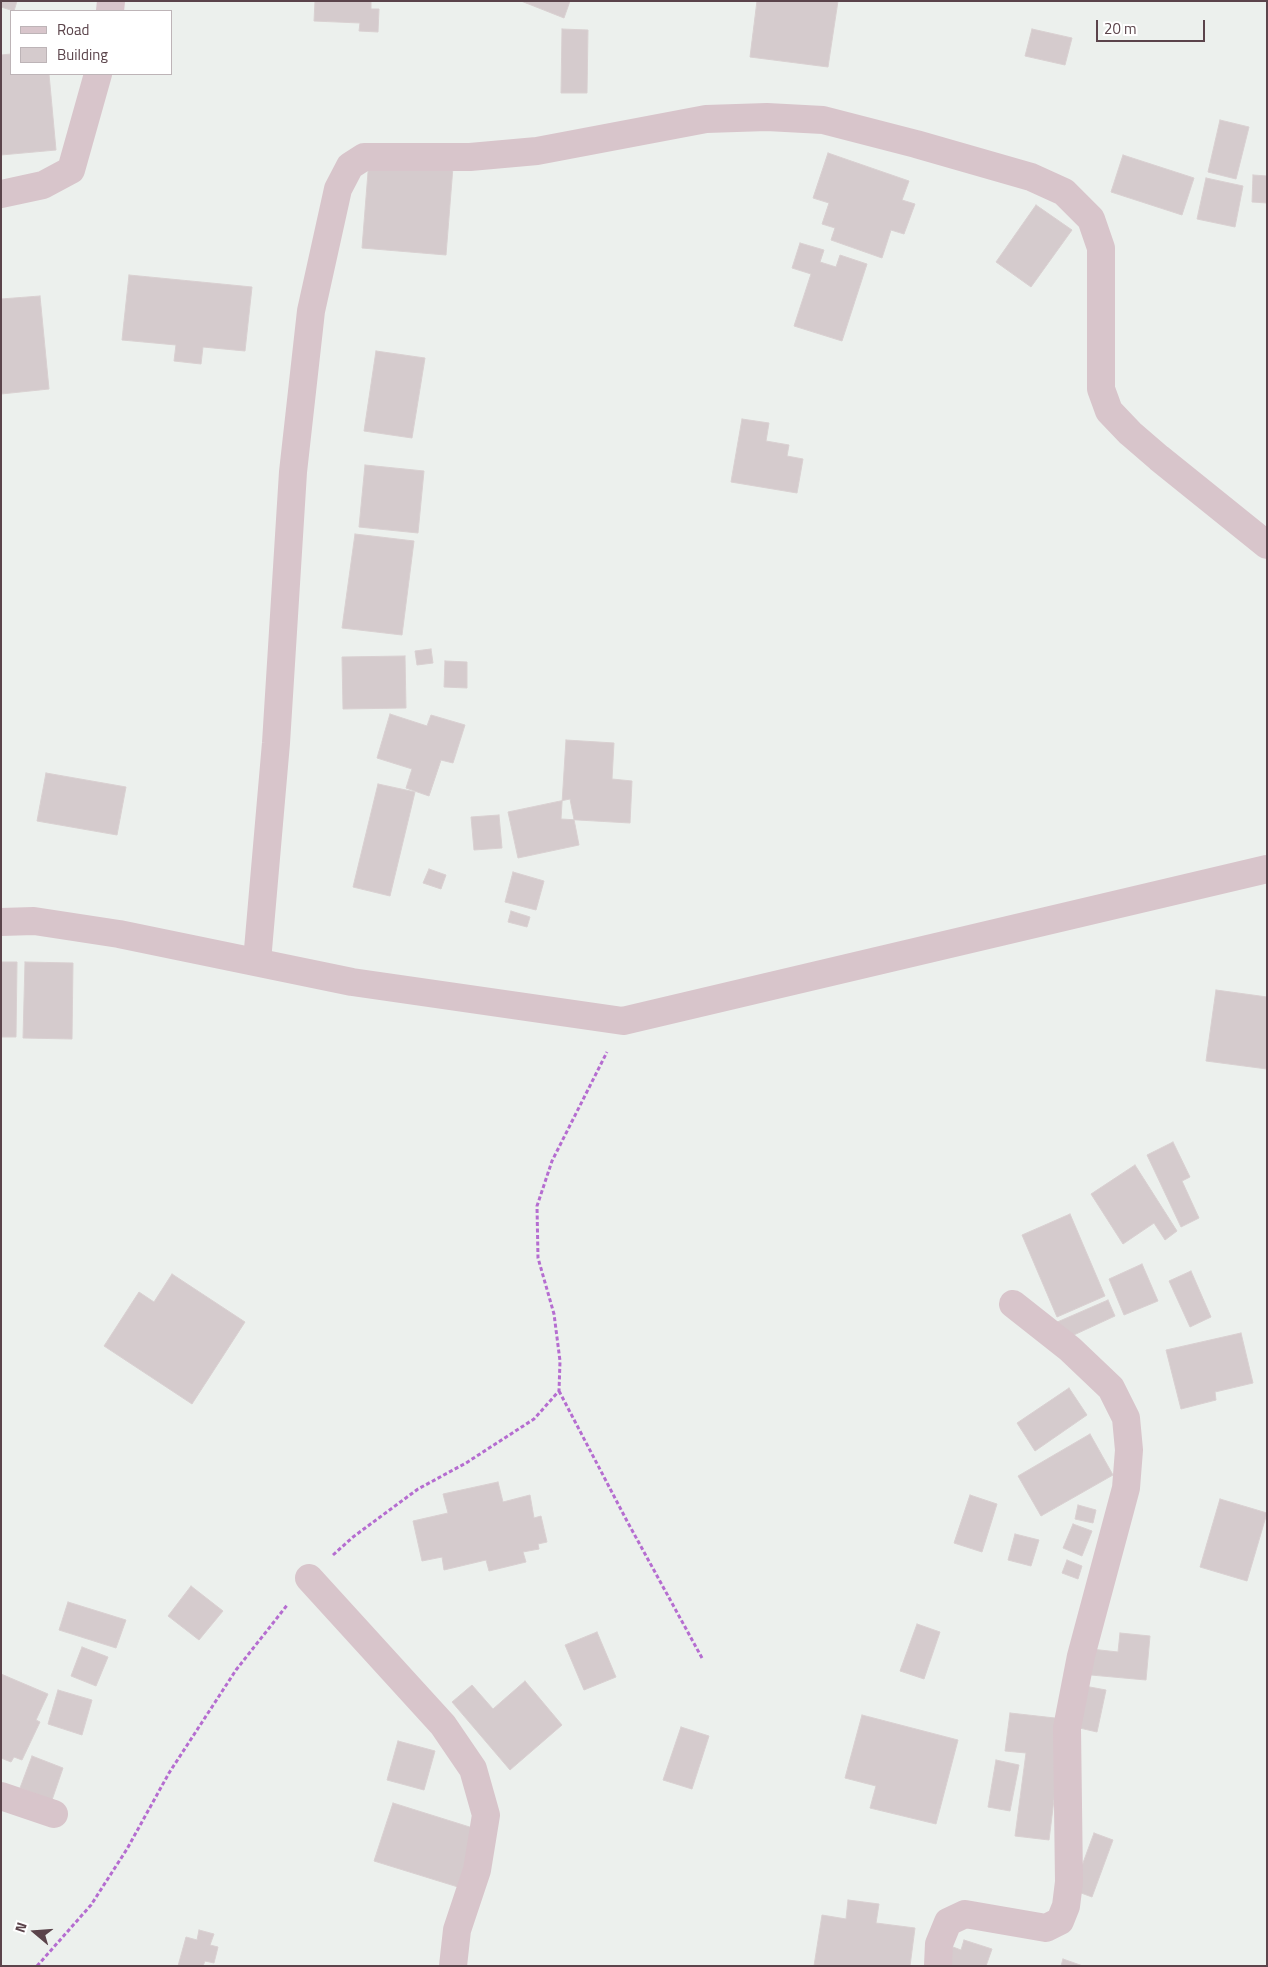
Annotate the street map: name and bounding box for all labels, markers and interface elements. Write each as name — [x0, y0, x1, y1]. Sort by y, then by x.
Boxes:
legend — [10, 10, 172, 75]
scale bar — [1098, 10, 1207, 42]
text: 20 m — [1104, 17, 1137, 40]
text: Road — [57, 18, 89, 41]
text: Building — [57, 43, 108, 66]
north arrow — [10, 1907, 60, 1957]
text: N — [9, 1919, 32, 1935]

